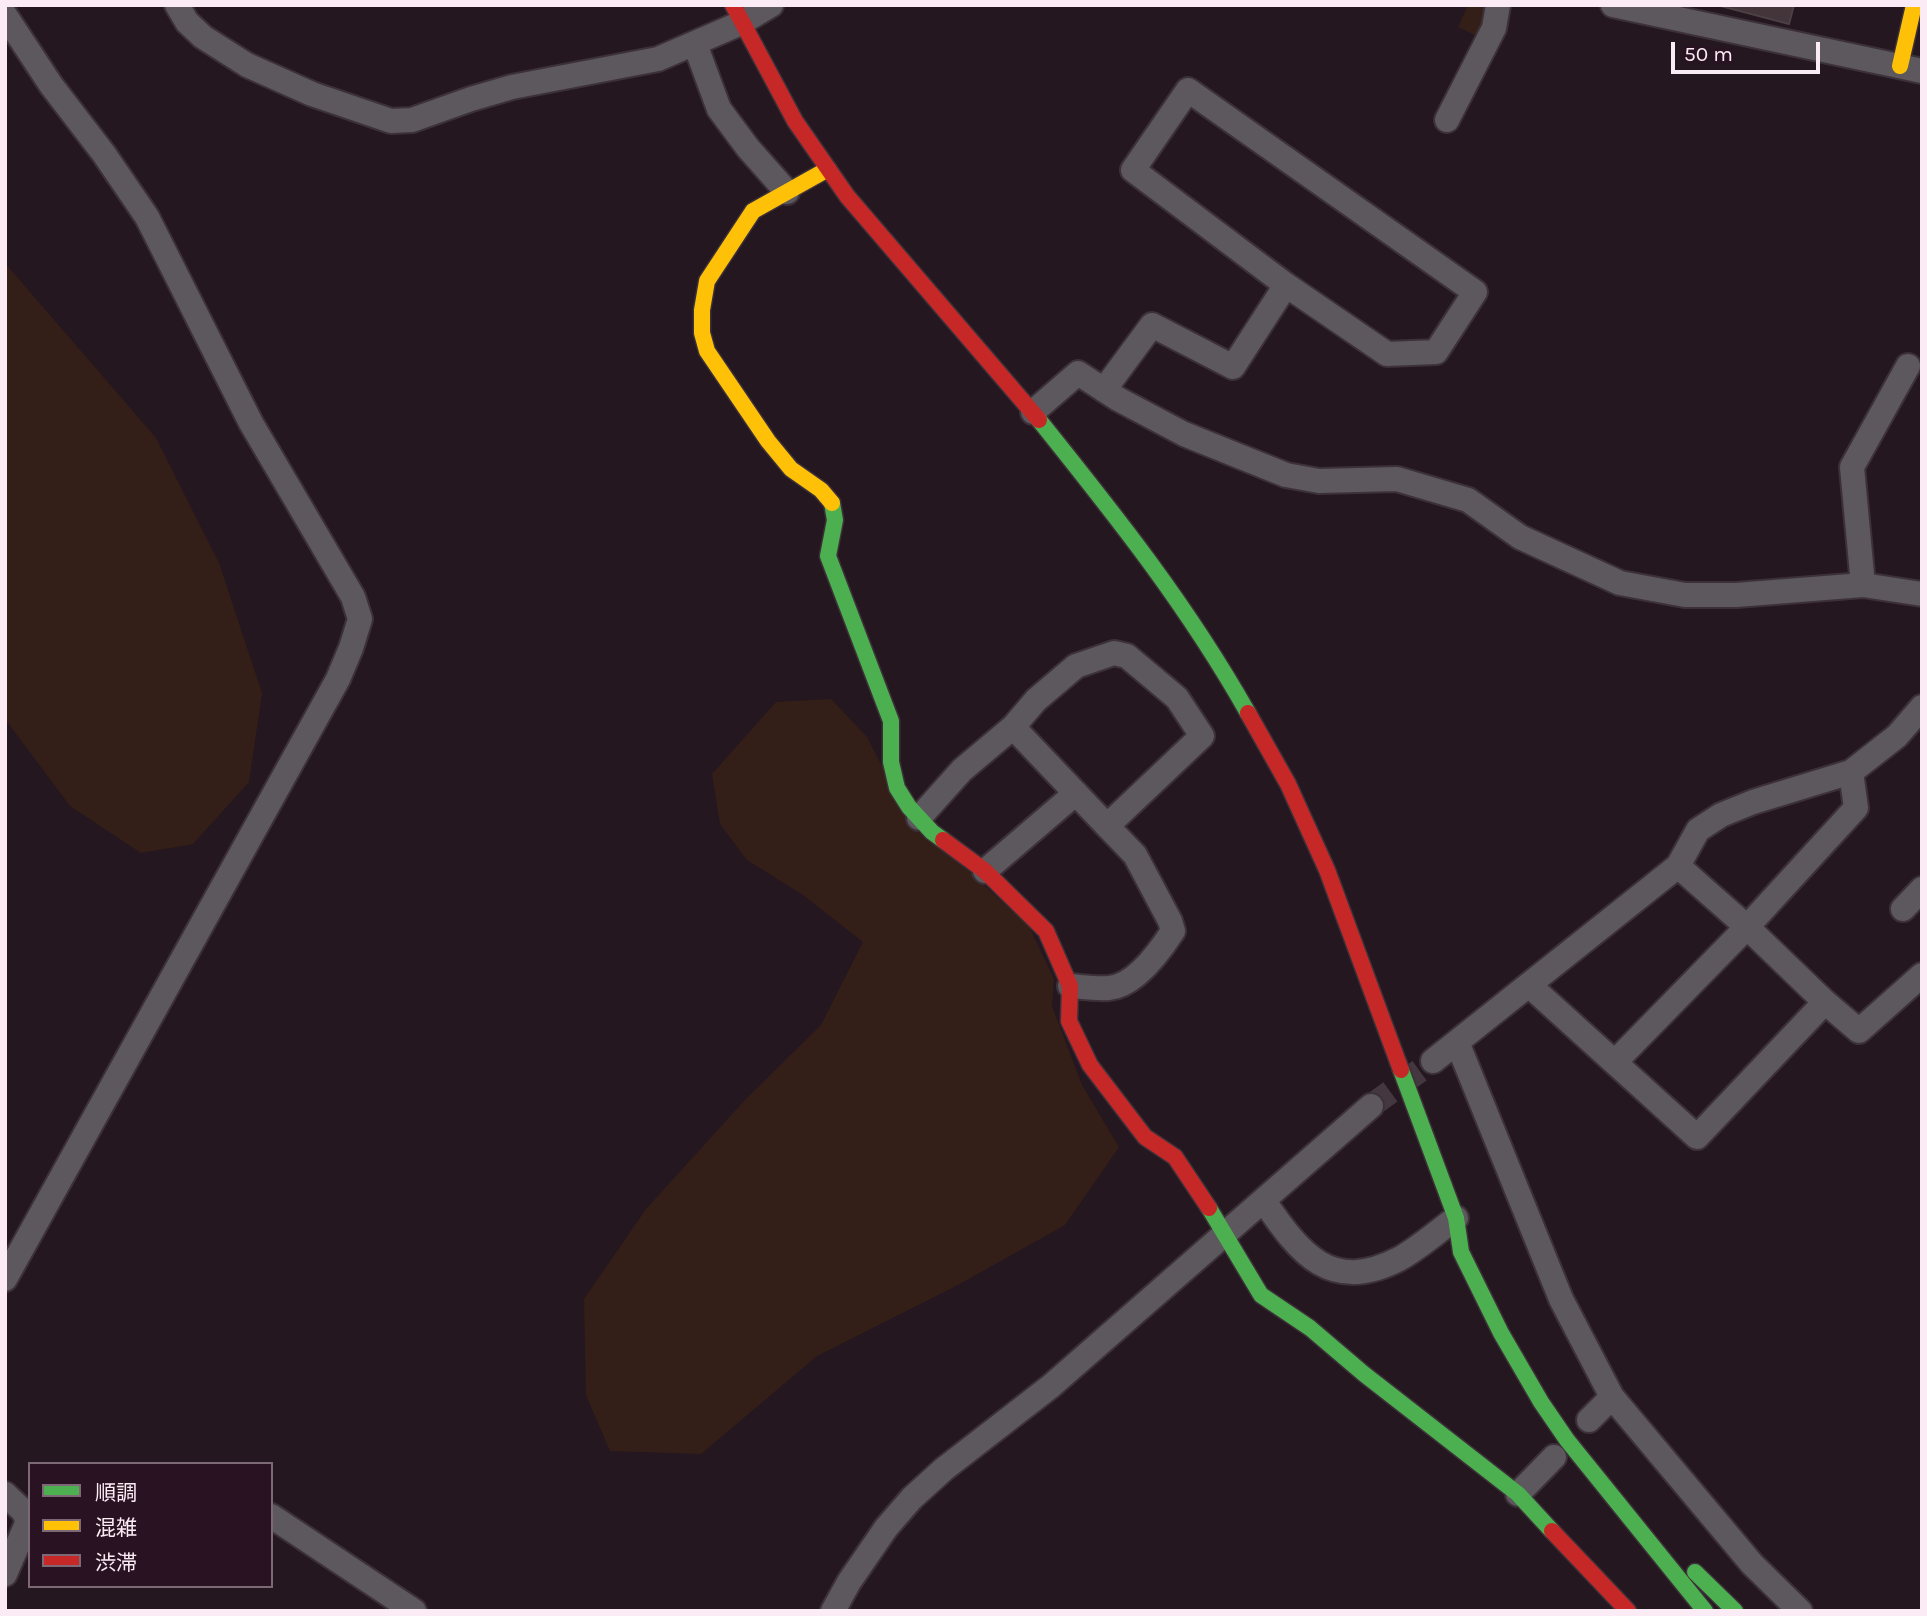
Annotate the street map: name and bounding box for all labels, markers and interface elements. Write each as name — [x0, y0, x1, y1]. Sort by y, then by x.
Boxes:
scale bar — [1675, 28, 1824, 72]
text: 50 m — [1684, 42, 1733, 66]
legend — [28, 1462, 273, 1588]
text: 順調 — [95, 1481, 137, 1505]
text: 混雑 — [95, 1516, 137, 1540]
text: 渋滞 — [95, 1551, 137, 1575]

